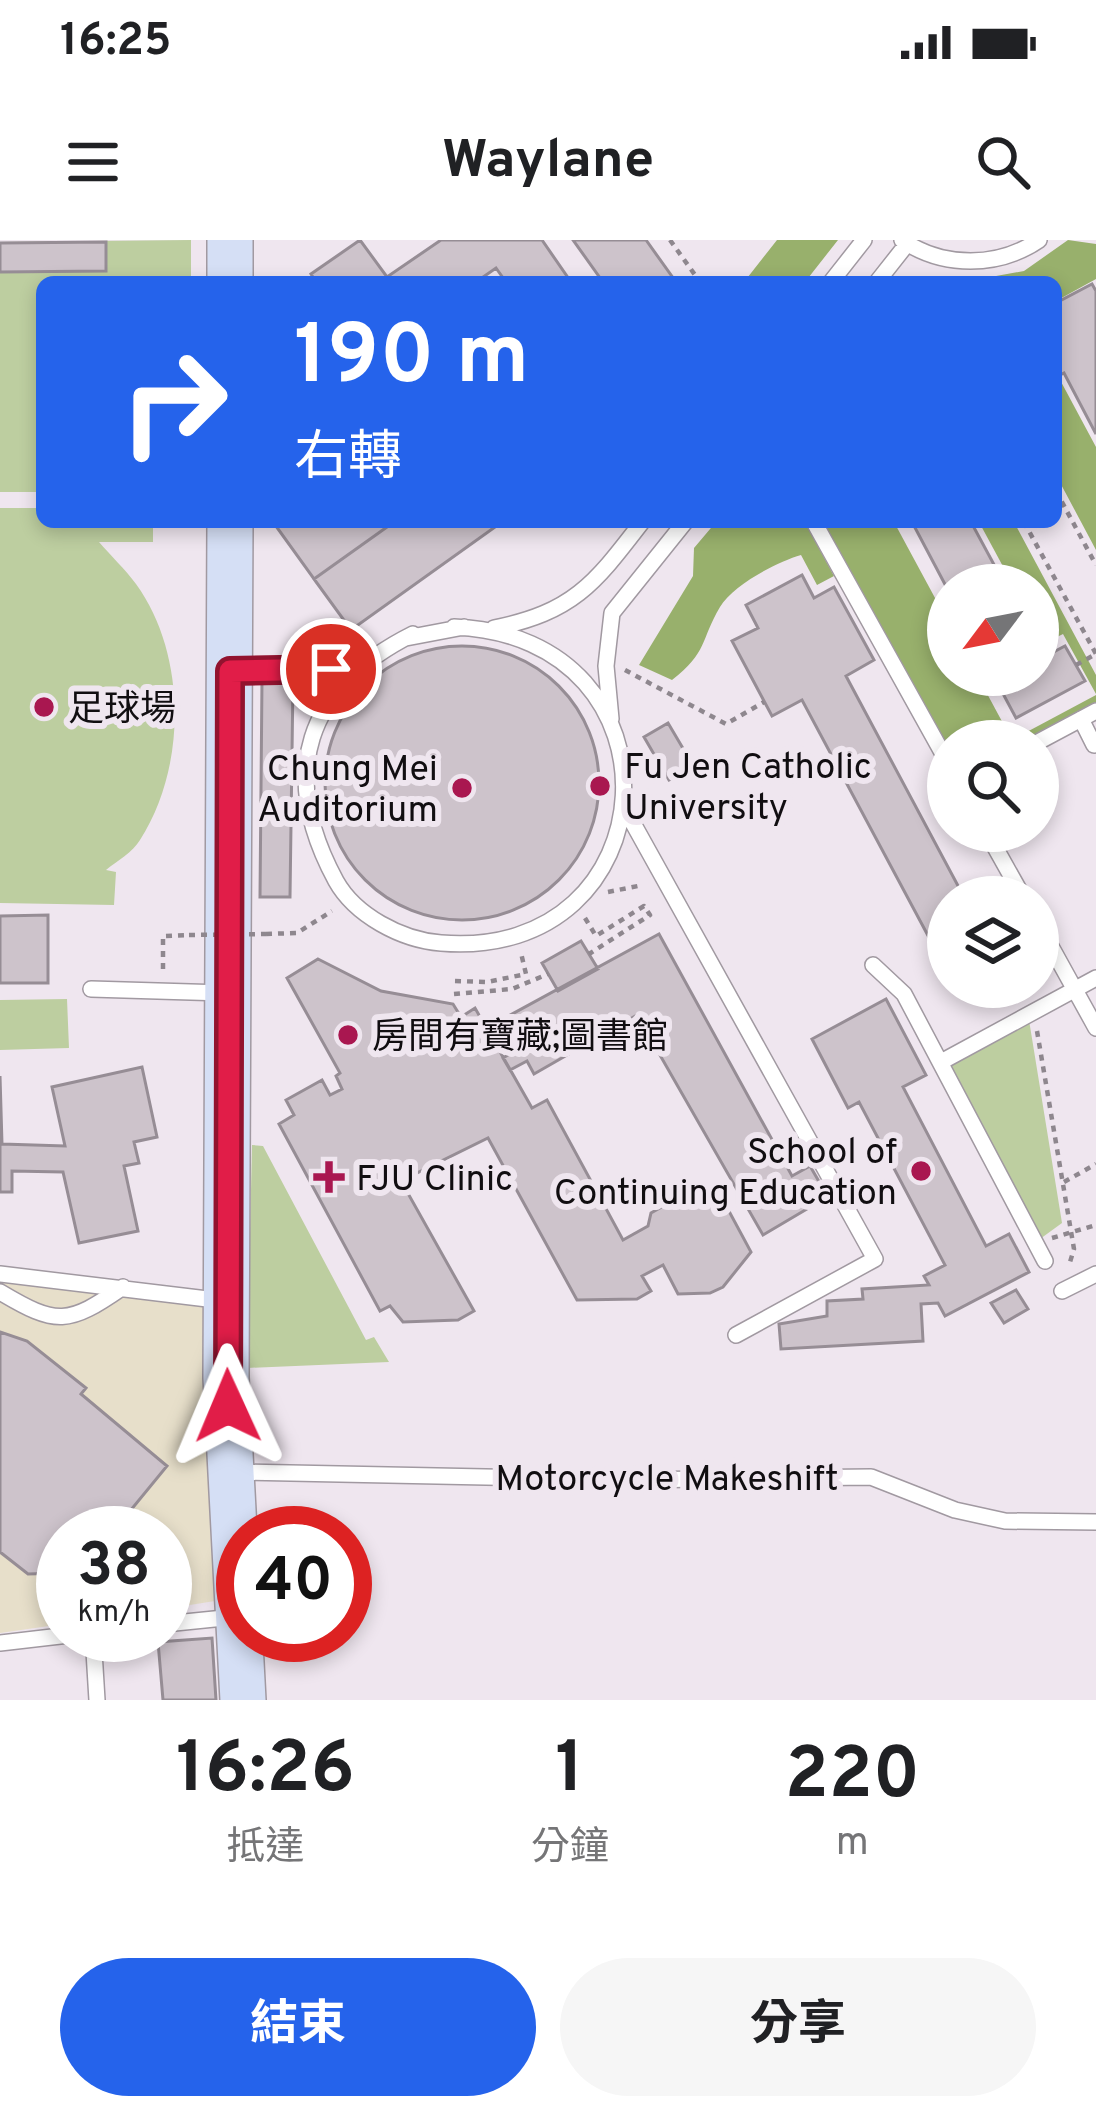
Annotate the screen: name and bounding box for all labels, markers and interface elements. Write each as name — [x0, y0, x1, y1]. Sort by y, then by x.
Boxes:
text: 16:25 — [60, 14, 172, 71]
text: Waylane — [442, 128, 654, 197]
icon: menu — [60, 129, 126, 195]
icon: search — [970, 129, 1036, 195]
text: 190 m — [294, 307, 529, 413]
icon: right — [96, 324, 252, 480]
text: 右轉 — [294, 426, 402, 495]
north arrow — [927, 564, 1059, 696]
map controls — [927, 564, 1059, 1008]
pin — [280, 618, 382, 720]
icon: arrive — [298, 636, 364, 702]
place label: 足球場 — [68, 688, 176, 734]
marker: 足球場 — [31, 694, 57, 720]
button: search — [927, 720, 1059, 852]
place label: Fu Jen Catholic University — [624, 746, 872, 833]
place label: Chung Mei Auditorium — [257, 748, 438, 835]
marker: Fu Jen Catholic University — [587, 773, 613, 799]
marker: Chung Mei Auditorium — [449, 775, 475, 801]
button: layers — [927, 876, 1059, 1008]
place label: 房間有寶藏;圖書館 — [372, 1016, 668, 1062]
marker: 房間有寶藏;圖書館 — [335, 1022, 361, 1048]
place label: School of Continuing Education — [554, 1131, 897, 1218]
place label: FJU Clinic — [356, 1158, 513, 1204]
marker: School of Continuing Education — [908, 1158, 934, 1184]
marker: FJU Clinic — [313, 1161, 345, 1193]
position arrow — [165, 1343, 291, 1469]
street label: Motorcycle Makeshift — [495, 1458, 839, 1504]
speed limit sign: 40 — [216, 1506, 372, 1662]
text: 38 — [77, 1531, 151, 1607]
text: km/h — [78, 1595, 150, 1632]
text: 16:26 — [176, 1726, 355, 1818]
text: 1 — [555, 1726, 584, 1818]
text: 220 — [785, 1732, 920, 1824]
text: m — [836, 1820, 869, 1869]
text: 抵達 — [226, 1825, 304, 1874]
text: 分鐘 — [531, 1825, 609, 1874]
button: 結束 — [60, 1958, 536, 2096]
button: 分享 — [560, 1958, 1036, 2096]

